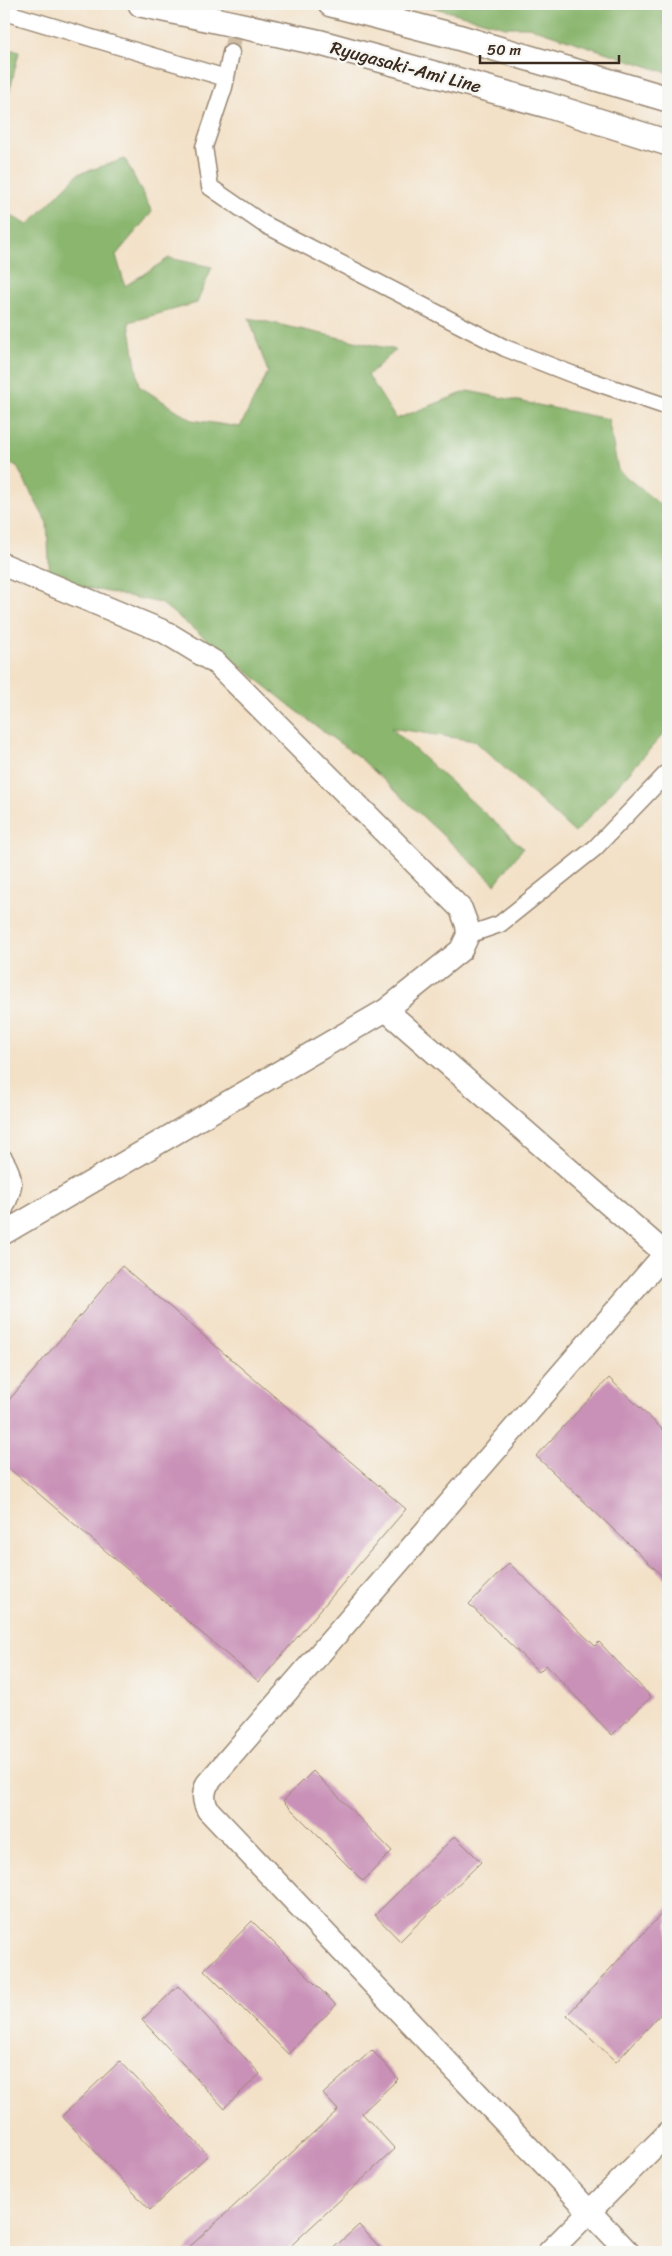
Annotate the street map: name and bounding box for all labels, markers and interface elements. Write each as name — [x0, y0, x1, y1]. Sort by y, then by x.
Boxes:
street label: Ryugasaki-Ami Line — [327, 31, 485, 103]
scale bar — [480, 32, 618, 64]
text: 50 m — [487, 37, 522, 63]

